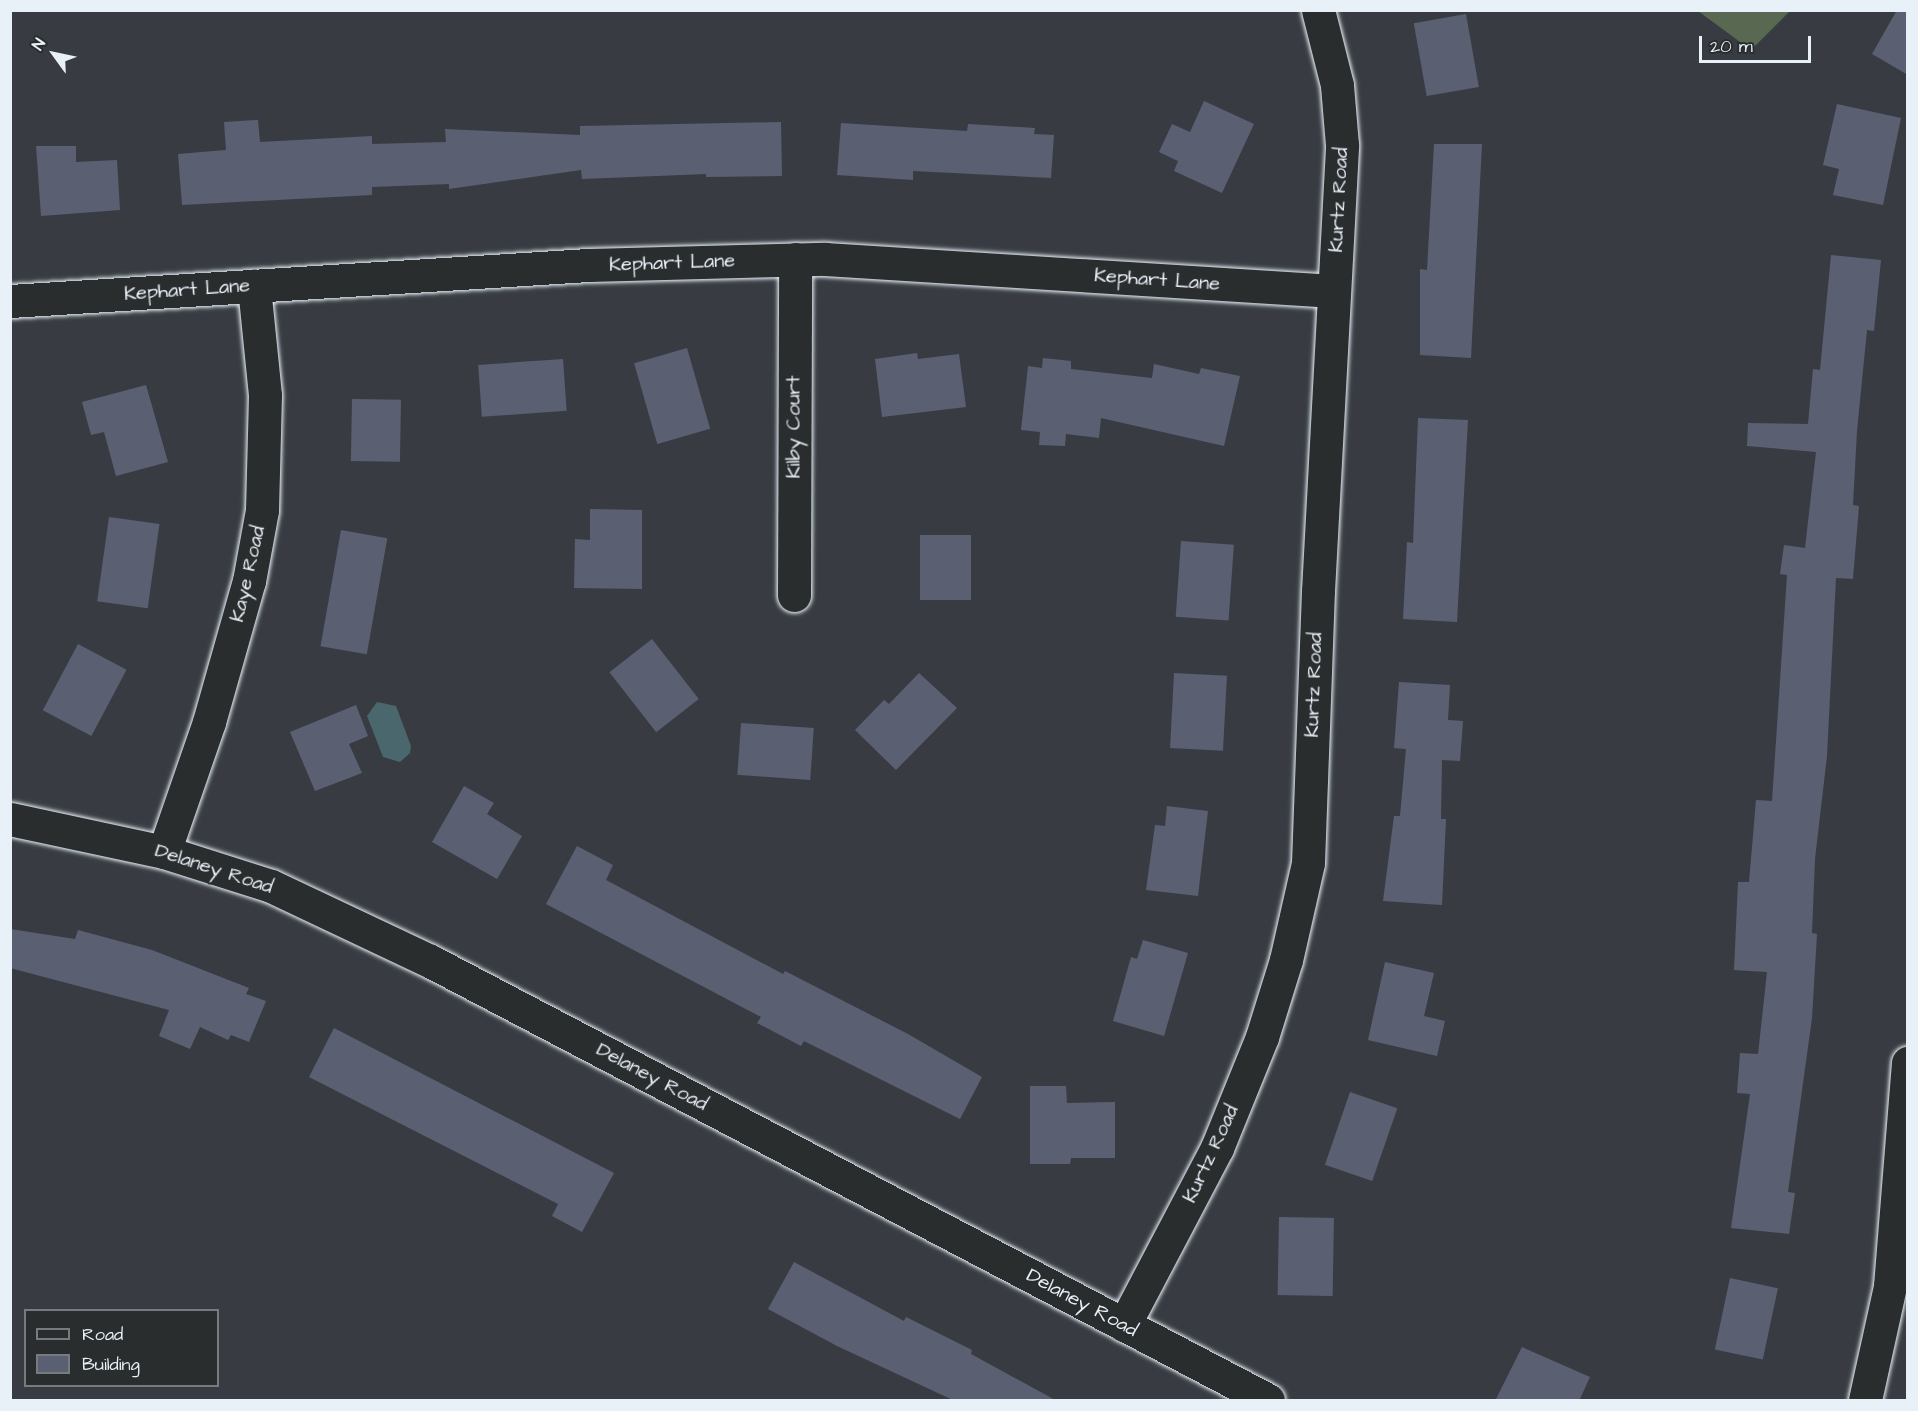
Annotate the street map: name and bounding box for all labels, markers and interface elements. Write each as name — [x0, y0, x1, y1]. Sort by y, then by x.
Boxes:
north arrow — [24, 24, 84, 84]
scale bar — [1702, 24, 1814, 62]
text: N — [27, 34, 51, 54]
text: 20 m — [1710, 34, 1753, 59]
street label: Kurtz Road — [1324, 147, 1354, 253]
street label: Kephart Lane — [609, 249, 735, 277]
street label: Kephart Lane — [1093, 264, 1221, 296]
street label: Kephart Lane — [123, 274, 251, 306]
street label: Kilby Court — [782, 375, 806, 479]
street label: Kaye Road — [225, 524, 271, 624]
street label: Kurtz Road — [1300, 632, 1328, 738]
street label: Delaney Road — [152, 839, 276, 899]
street label: Delaney Road — [592, 1038, 712, 1116]
street label: Kurtz Road — [1178, 1101, 1244, 1207]
street label: Delaney Road — [1022, 1264, 1142, 1342]
legend — [24, 1309, 219, 1387]
text: Road — [82, 1322, 123, 1347]
text: Building — [82, 1352, 140, 1377]

